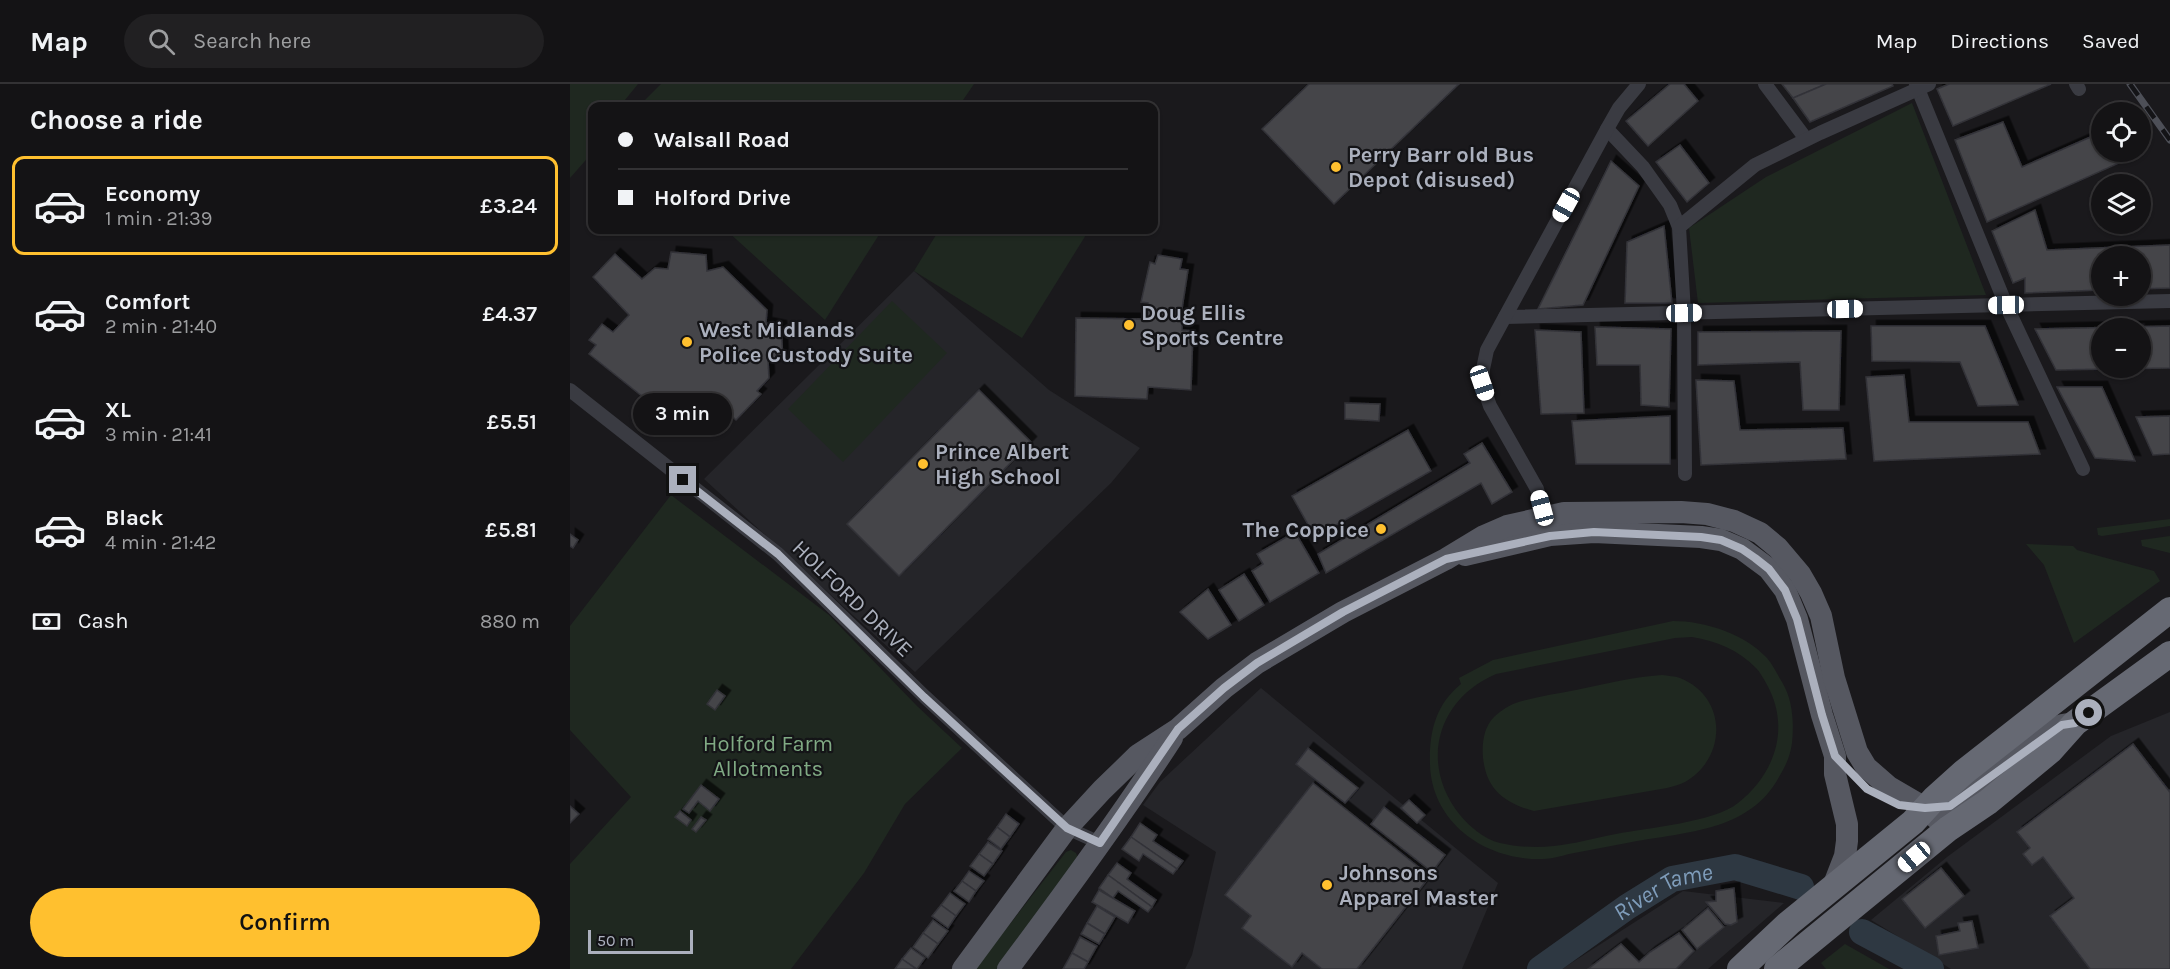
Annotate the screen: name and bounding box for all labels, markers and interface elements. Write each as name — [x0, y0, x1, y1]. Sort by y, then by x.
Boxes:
search box — [124, 14, 544, 68]
text: Map — [30, 25, 88, 58]
icon: search — [145, 25, 178, 58]
text: Search here — [193, 28, 311, 54]
text: Map — [1876, 29, 1917, 53]
text: Directions — [1950, 29, 2049, 53]
text: Saved — [2082, 29, 2140, 53]
map controls — [2091, 102, 2151, 378]
button: locate — [2091, 102, 2151, 162]
text: Choose a ride — [30, 104, 203, 136]
text: Walsall Road — [654, 127, 790, 153]
place label: Perry Barr old Bus Depot (disused) — [1348, 142, 1534, 193]
marker: Perry Barr old Bus Depot (disused) — [1329, 160, 1343, 174]
button: layers — [2091, 174, 2151, 234]
icon: car — [33, 179, 87, 233]
text: Economy — [105, 181, 200, 207]
text: Holford Drive — [654, 185, 791, 211]
car — [1549, 185, 1583, 225]
text: £3.24 — [480, 193, 537, 219]
text: 1 min · 21:39 — [105, 207, 212, 230]
button: + — [2091, 246, 2151, 306]
icon: car — [33, 287, 87, 341]
text: Comfort — [105, 289, 190, 315]
car — [1988, 296, 2024, 314]
place label: Doug Ellis Sports Centre — [1141, 300, 1284, 351]
car — [1827, 300, 1863, 318]
text: £4.37 — [482, 301, 537, 327]
car — [1666, 304, 1702, 322]
text: 2 min · 21:40 — [105, 315, 217, 338]
place label: West Midlands Police Custody Suite — [699, 317, 913, 368]
marker: Doug Ellis Sports Centre — [1122, 318, 1136, 332]
button: − — [2091, 318, 2151, 378]
marker: West Midlands Police Custody Suite — [680, 335, 694, 349]
car — [1468, 363, 1496, 403]
callout: 3 min — [633, 393, 732, 435]
icon: car — [33, 395, 87, 449]
text: XL — [105, 397, 131, 423]
text: 3 min — [655, 402, 710, 425]
text: £5.51 — [486, 409, 537, 435]
text: 3 min · 21:41 — [105, 423, 212, 446]
place label: Prince Albert High School — [935, 439, 1069, 490]
marker: Prince Albert High School — [916, 457, 930, 471]
route end — [669, 466, 696, 493]
car — [1529, 488, 1555, 528]
icon: car — [33, 503, 87, 557]
text: Black — [105, 505, 164, 531]
text: £5.81 — [485, 517, 537, 543]
place label: The Coppice — [1243, 517, 1369, 543]
marker: The Coppice — [1374, 522, 1388, 536]
text: 4 min · 21:42 — [105, 531, 216, 554]
street label: HOLFORD DRIVE — [787, 535, 918, 663]
icon: cash — [30, 605, 63, 638]
text: Cash — [78, 608, 128, 634]
text: 880 m — [480, 610, 540, 633]
route start — [2075, 699, 2102, 726]
park label: Holford Farm Allotments — [703, 731, 833, 782]
car — [1894, 839, 1934, 875]
water label: River Tame — [1608, 858, 1715, 926]
place label: Johnsons Apparel Master — [1339, 860, 1498, 911]
marker: Johnsons Apparel Master — [1320, 878, 1334, 892]
button: Confirm — [30, 888, 540, 957]
scale bar — [588, 927, 693, 954]
text: 50 m — [597, 931, 634, 950]

